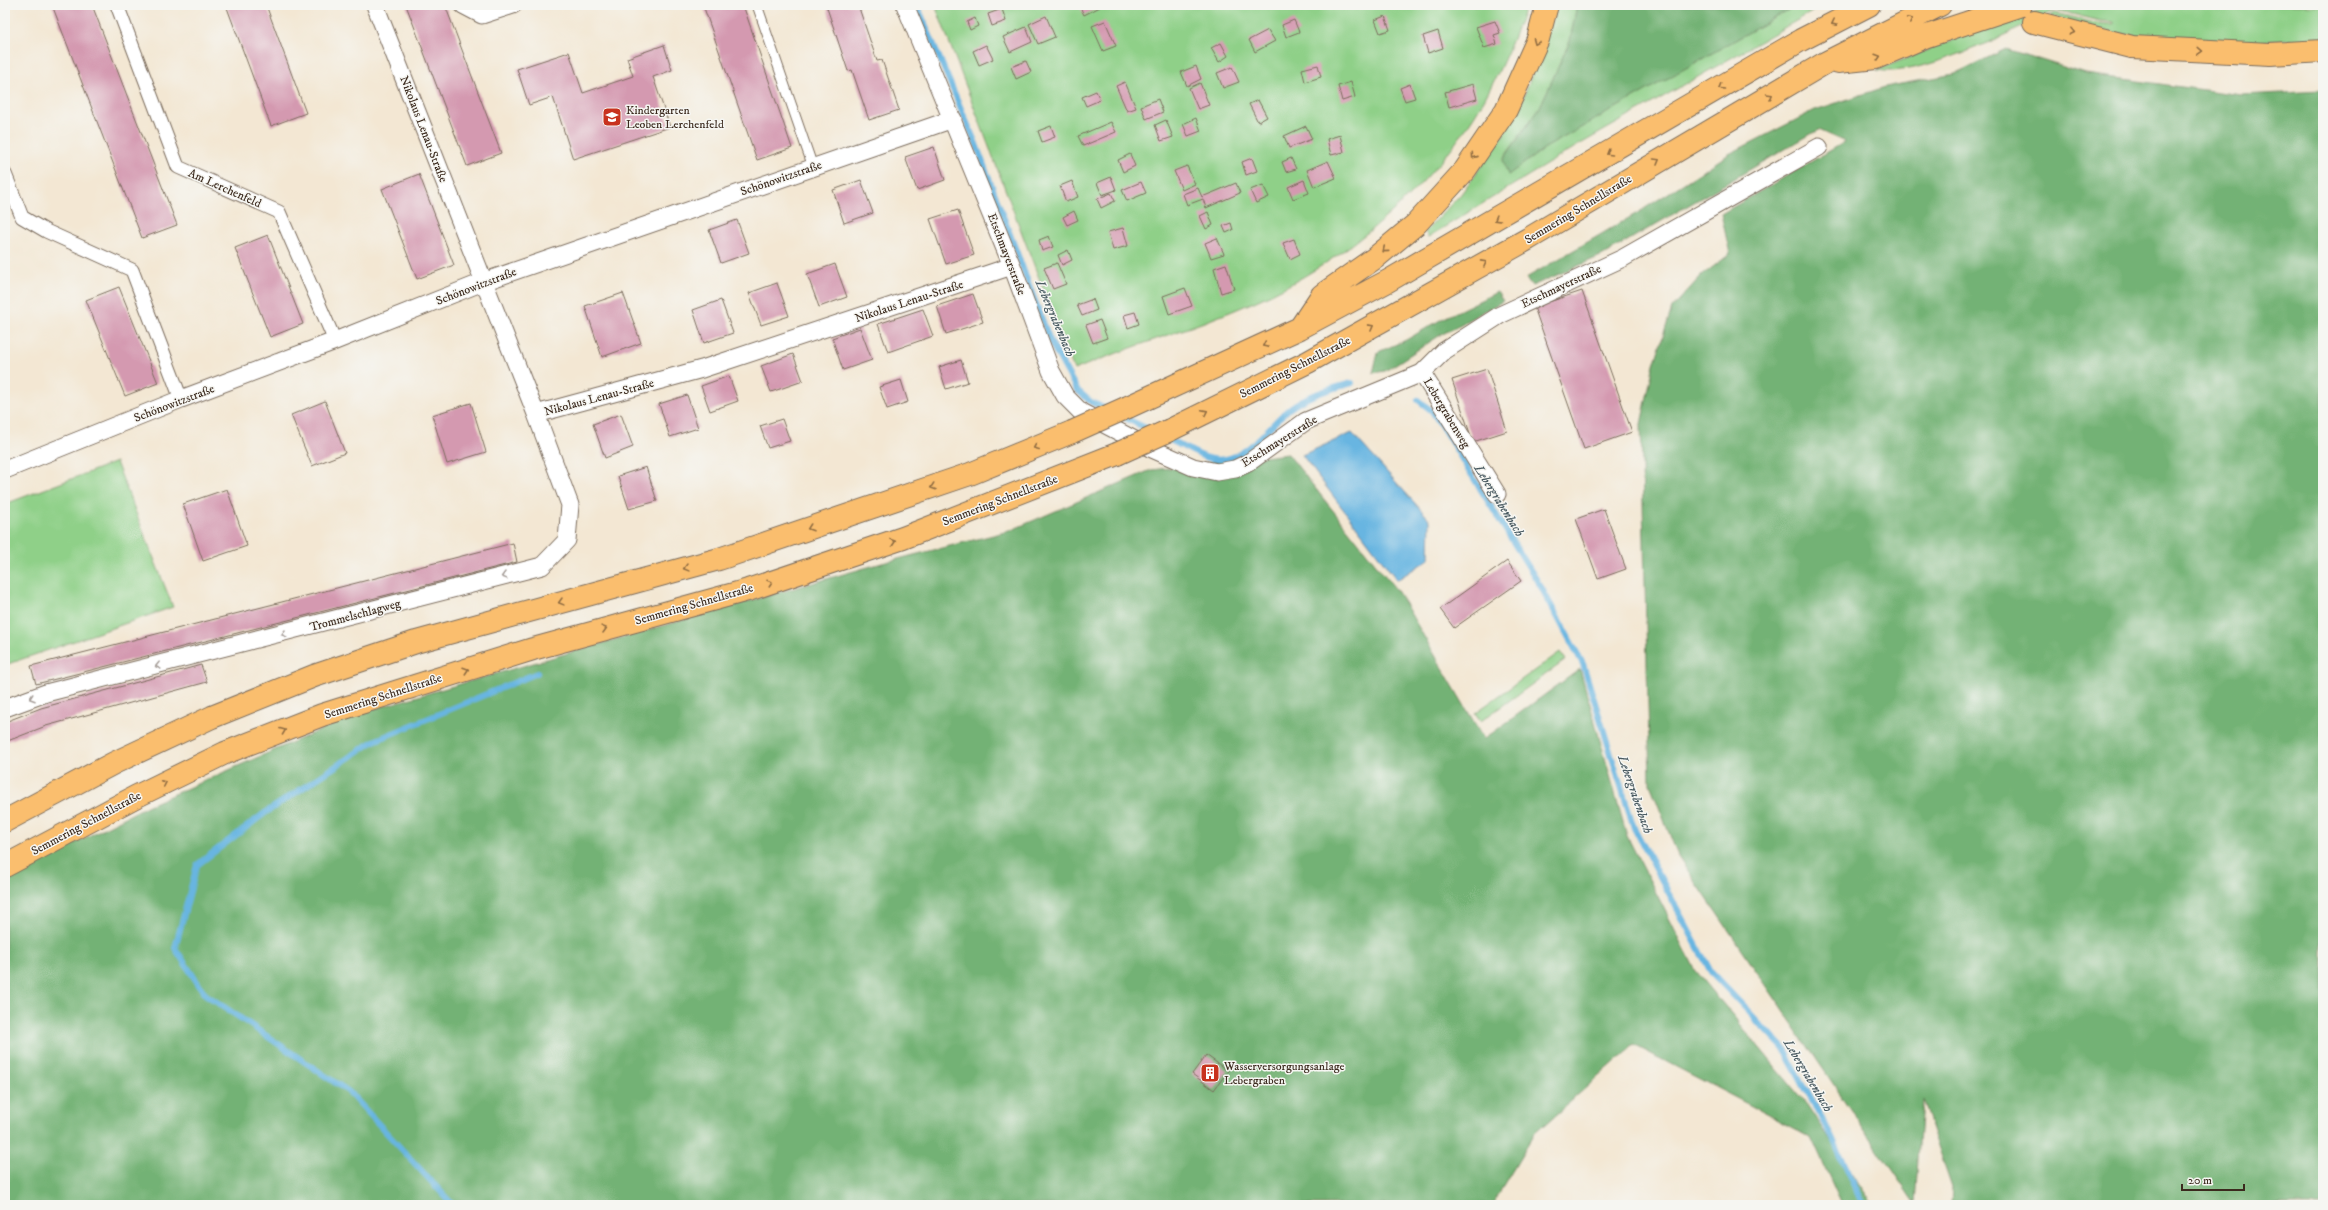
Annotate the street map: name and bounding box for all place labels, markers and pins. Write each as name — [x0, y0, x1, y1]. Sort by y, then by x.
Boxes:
place label: Kindergarten Leoben Lerchenfeld — [626, 103, 724, 132]
school or university icon: Kindergarten Leoben Lerchenfeld — [601, 106, 623, 128]
place label: Wasserversorgungsanlage Lebergraben — [1223, 1059, 1345, 1088]
building icon: Wasserversorgungsanlage Lebergraben — [1199, 1062, 1221, 1084]

